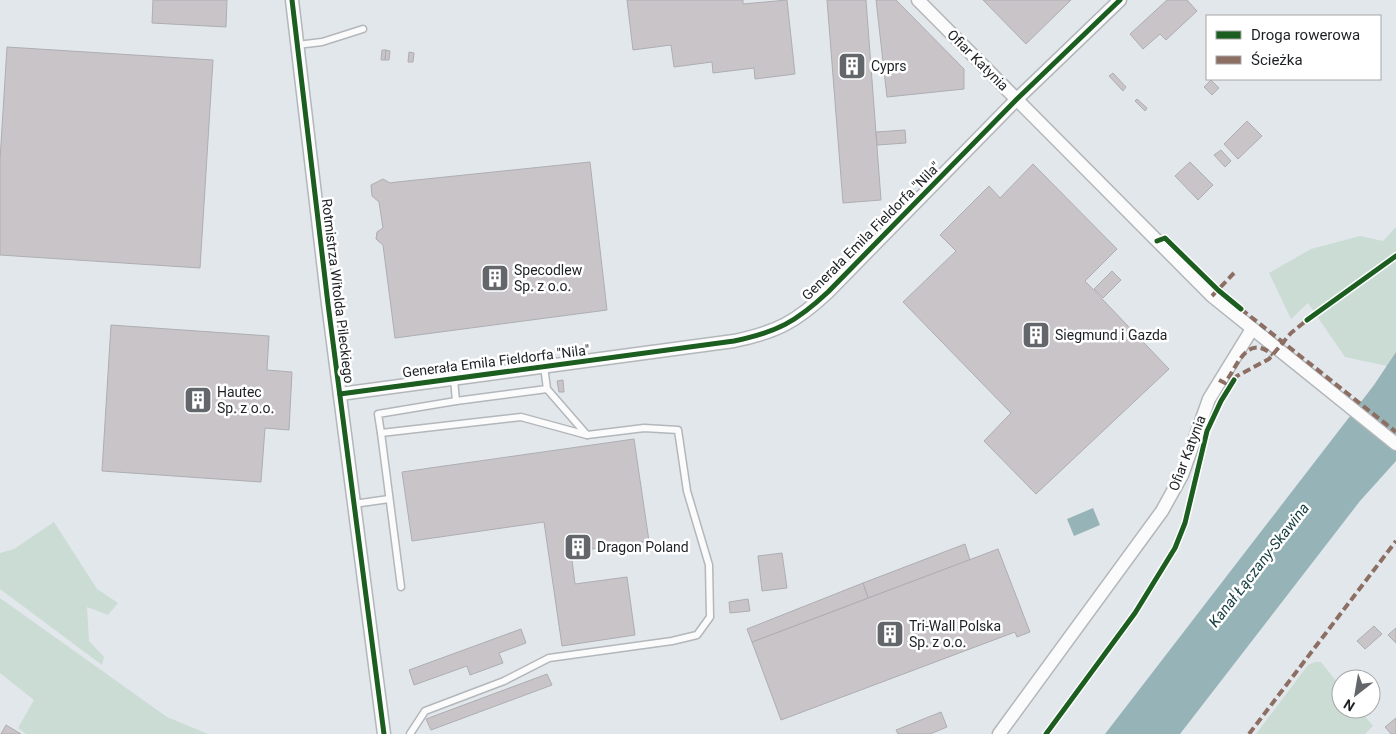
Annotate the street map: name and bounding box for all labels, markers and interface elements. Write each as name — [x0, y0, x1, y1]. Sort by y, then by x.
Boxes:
legend — [1206, 15, 1381, 80]
street label: Ofiar Katynia — [944, 26, 1012, 94]
text: Droga rowerowa — [1251, 26, 1360, 44]
building icon: Cyprs — [837, 51, 867, 81]
text: Ścieżka — [1251, 51, 1303, 69]
place label: Cyprs — [871, 58, 907, 74]
street label: Generała Emila Fieldorfa "Nila" — [799, 159, 943, 303]
street label: Rotmistrza Witolda Pileckiego — [319, 198, 357, 384]
place label: Specodlew Sp. z o.o. — [514, 262, 583, 294]
building icon: Specodlew Sp. z o.o. — [480, 263, 510, 293]
building icon: Siegmund i Gazda — [1021, 320, 1051, 350]
place label: Siegmund i Gazda — [1055, 327, 1167, 343]
street label: Generała Emila Fieldorfa "Nila" — [401, 342, 591, 380]
place label: Hautec Sp. z o.o. — [217, 384, 274, 416]
building icon: Hautec Sp. z o.o. — [183, 385, 213, 415]
street label: Ofiar Katynia — [1165, 413, 1209, 493]
water label: Kanał Łączany-Skawina — [1205, 499, 1313, 631]
building icon: Dragon Poland — [563, 532, 593, 562]
place label: Dragon Poland — [597, 539, 689, 555]
place label: Tri-Wall Polska Sp. z o.o. — [909, 618, 1001, 650]
building icon: Tri-Wall Polska Sp. z o.o. — [875, 619, 905, 649]
north arrow — [1331, 669, 1381, 719]
text: N — [1341, 696, 1358, 715]

